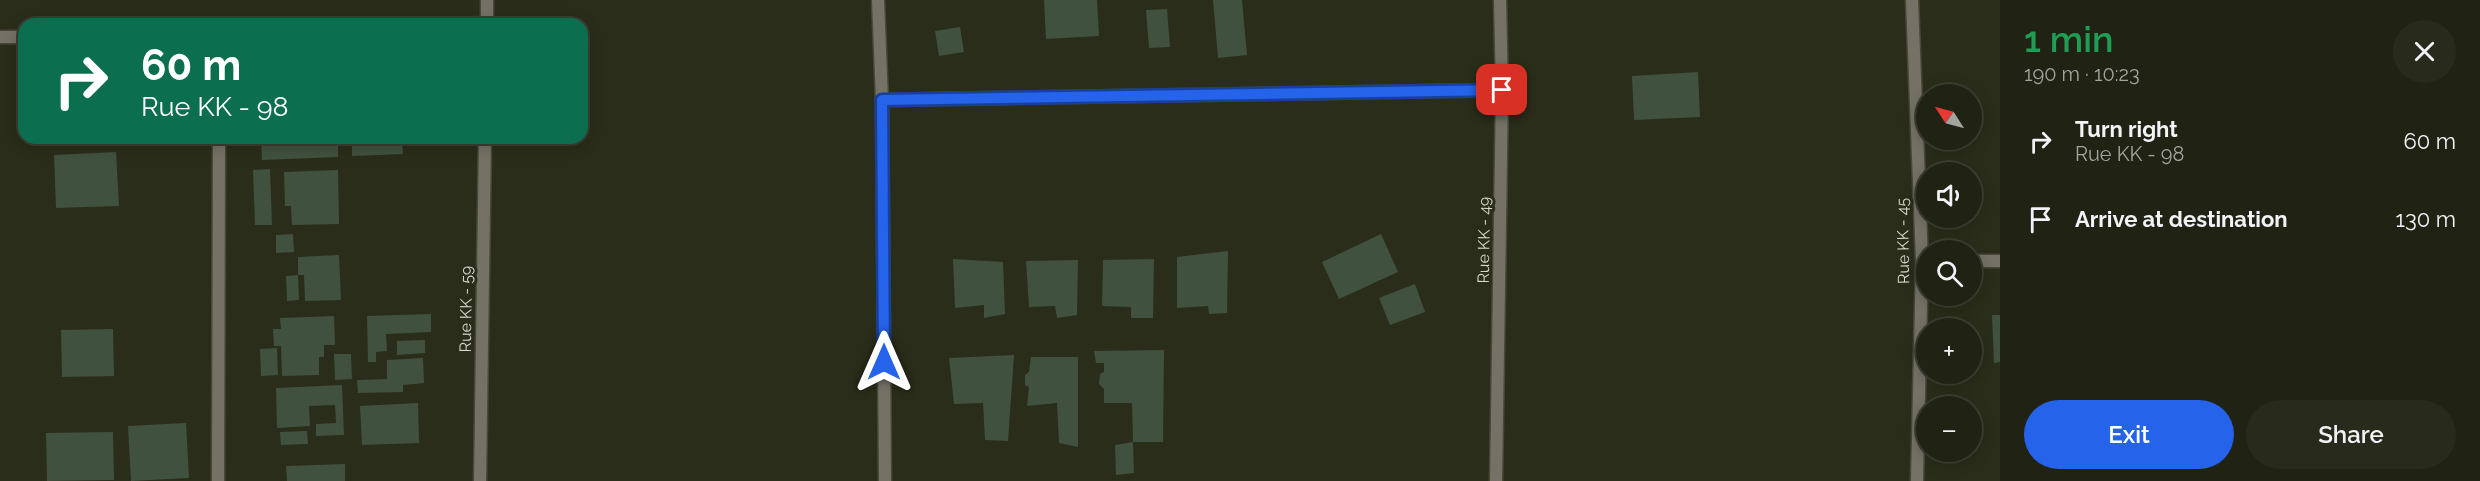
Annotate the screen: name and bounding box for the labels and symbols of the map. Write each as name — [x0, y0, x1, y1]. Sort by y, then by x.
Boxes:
pin — [1476, 64, 1527, 115]
north arrow — [1916, 84, 1982, 150]
street label: Rue KK - 49 — [1474, 196, 1494, 284]
street label: Rue KK - 45 — [1893, 198, 1913, 284]
street label: Rue KK - 59 — [456, 265, 476, 353]
position arrow — [852, 330, 916, 394]

